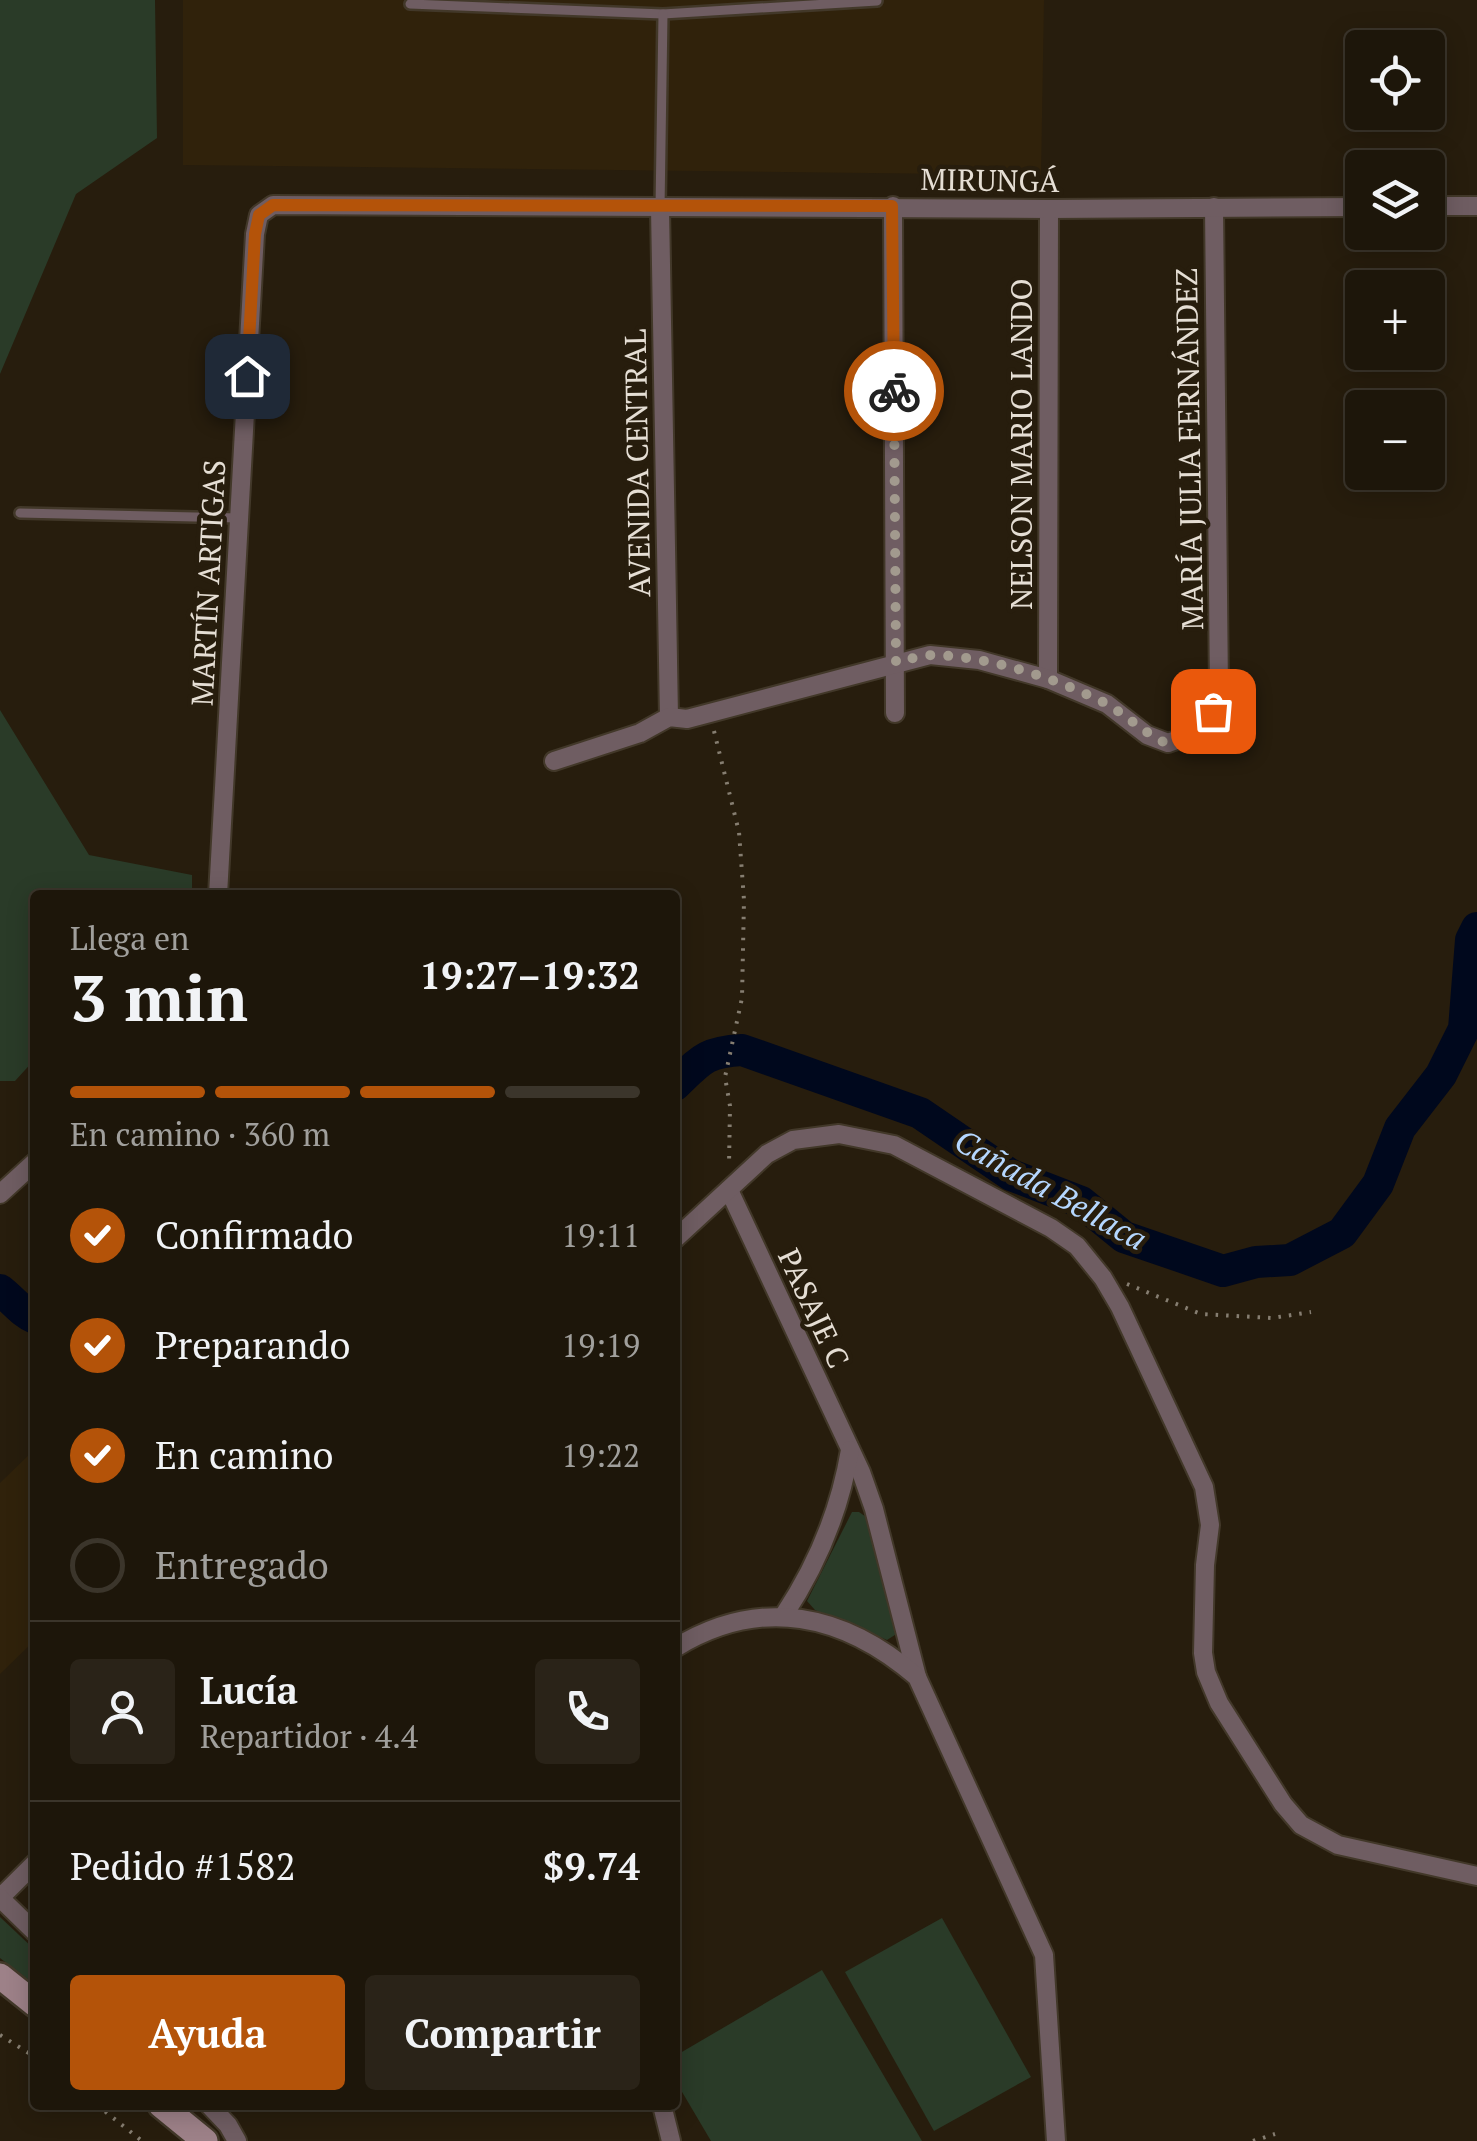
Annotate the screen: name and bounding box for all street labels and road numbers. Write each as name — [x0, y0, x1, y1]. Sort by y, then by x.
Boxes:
street label: MIRUNGÁ — [920, 159, 1060, 201]
street label: MARÍA JULIA FERNÁNDEZ — [1166, 268, 1212, 630]
street label: NELSON MARIO LANDO — [1001, 278, 1041, 610]
street label: AVENIDA CENTRAL — [615, 329, 659, 597]
street label: MARTÍN ARTIGAS — [182, 459, 234, 707]
street label: PASAJE C — [769, 1242, 859, 1374]

